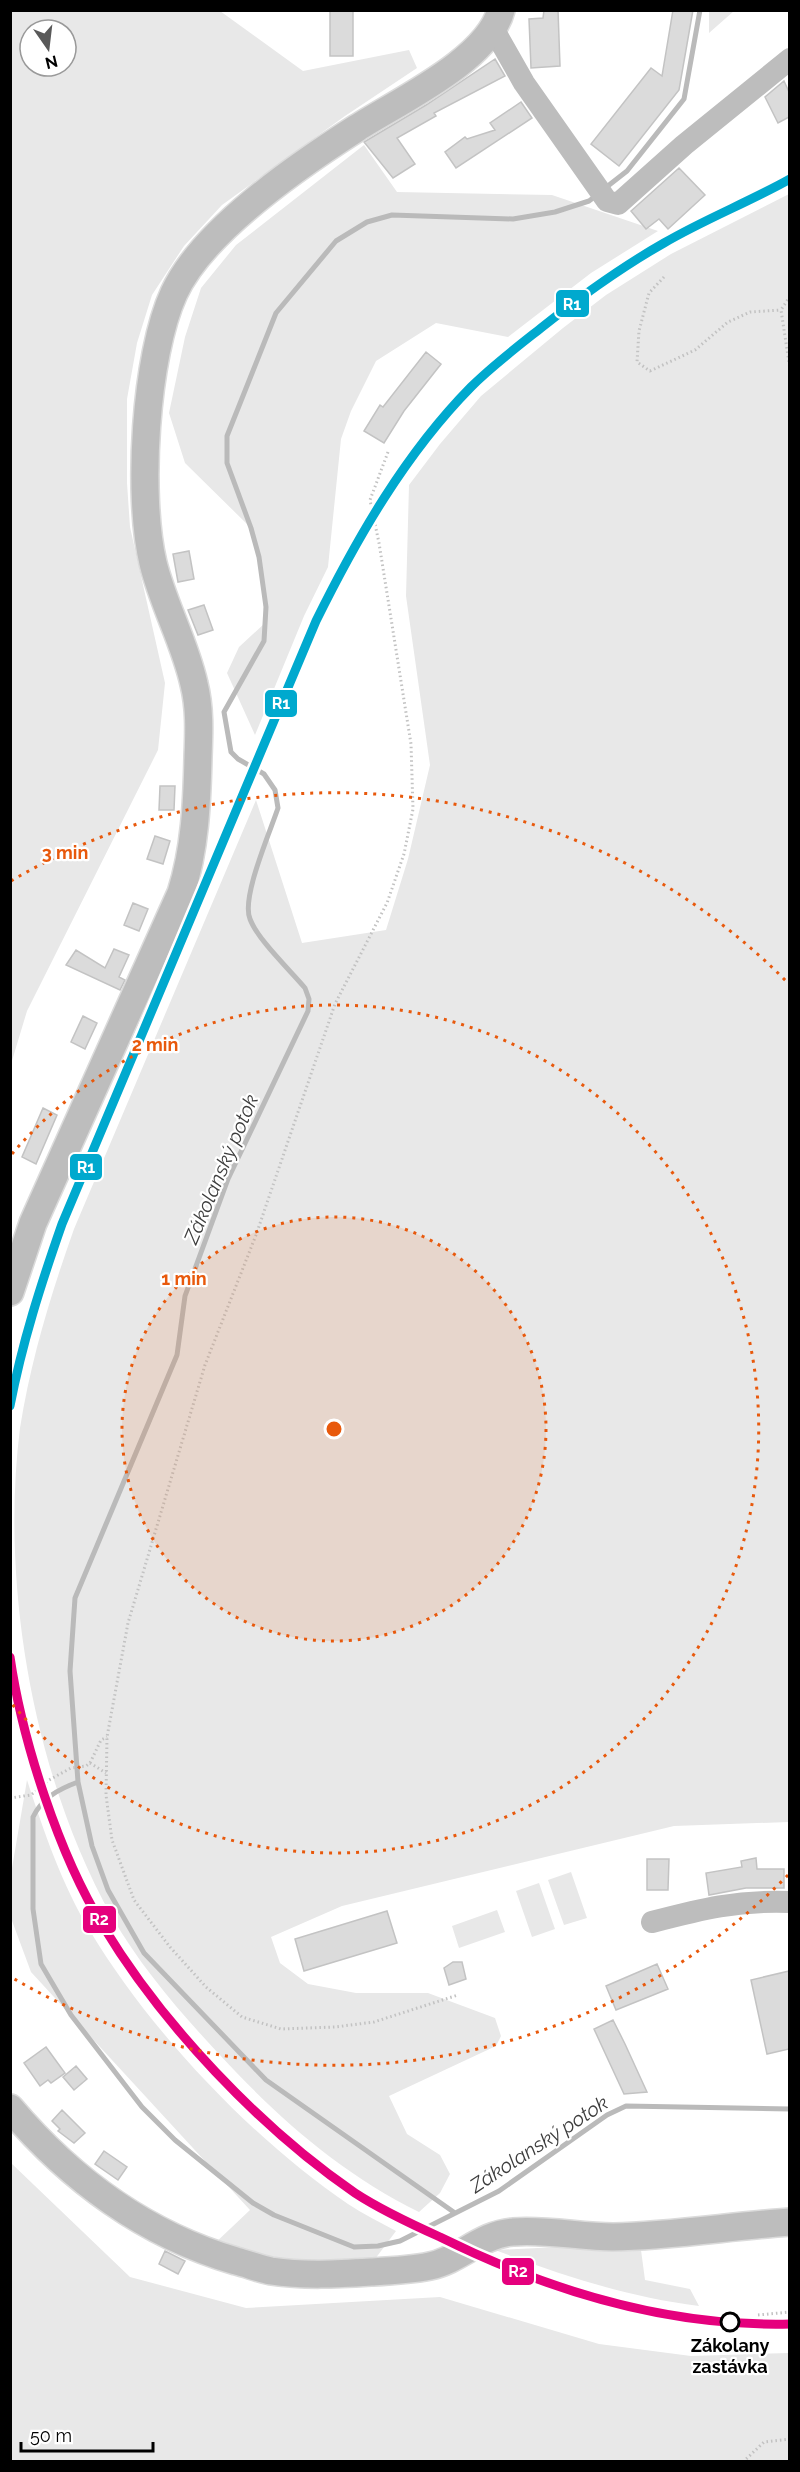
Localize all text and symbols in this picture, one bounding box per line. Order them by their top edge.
north arrow [18,18,78,78]
text: N [43,51,60,73]
line badge: R1 [555,289,590,318]
text: R1 [563,295,581,314]
line badge: R1 [264,689,298,718]
text: R1 [272,694,290,713]
text: 3 min [42,842,88,863]
text: 2 min [132,1034,178,1055]
water label: Zákolanský potok [178,1090,263,1248]
line badge: R1 [69,1153,103,1181]
text: R1 [77,1158,95,1177]
text: 1 min [161,1268,207,1289]
centre of rings [324,1419,344,1439]
line badge: R2 [82,1905,117,1934]
text: R2 [89,1910,109,1929]
water label: Zákolanský potok [465,2090,613,2198]
line badge: R2 [501,2257,535,2286]
text: R2 [508,2262,528,2281]
marker: Zákolany zastávka [720,2312,740,2332]
place label: Zákolany zastávka [691,2335,769,2377]
scale bar [21,2415,153,2453]
text: 50 m [30,2425,72,2446]

